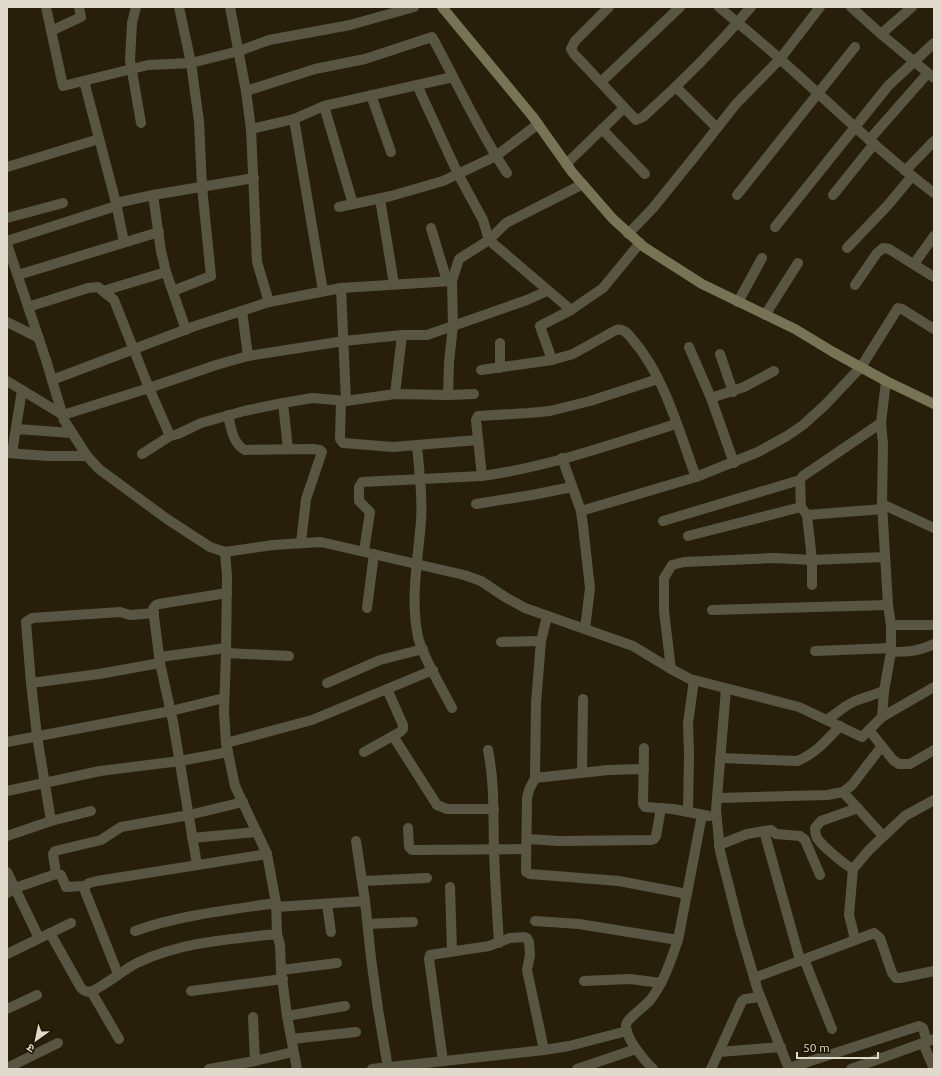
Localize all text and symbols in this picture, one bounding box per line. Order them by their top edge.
north arrow [16,1020,56,1060]
scale bar [797,1034,878,1060]
text: उ [24,1041,37,1055]
text: 50 m [803,1041,830,1054]

